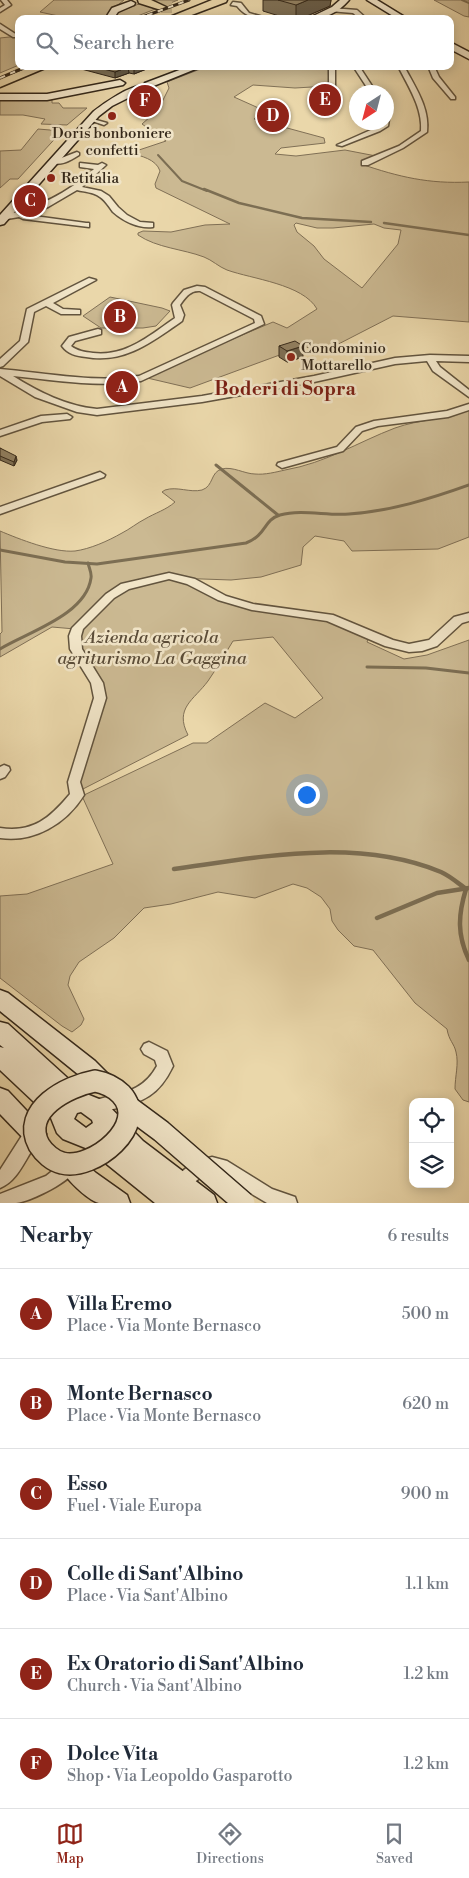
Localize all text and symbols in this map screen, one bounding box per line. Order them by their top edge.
search box [15,15,454,70]
icon: search [33,29,61,57]
text: Search here [73,31,174,55]
pin: E [309,81,341,119]
pin: F [129,82,161,120]
north arrow [349,85,394,130]
pin: D [257,97,289,135]
marker: Doris bonboniere confetti [106,110,118,122]
place label: Doris bonboniere confetti [52,124,172,160]
place label: Retitalia [61,169,119,188]
marker: Retitalia [45,172,57,184]
pin: C [14,182,46,220]
pin: B [104,298,136,336]
place label: Condominio Mottarello [301,339,386,375]
marker: Condominio Mottarello [285,351,297,363]
pin: A [106,368,138,406]
district label: Boderi di Sopra [214,377,357,401]
park label: Azienda agricola agriturismo La Gaggina [57,626,248,670]
your location [294,782,320,808]
map controls [409,1098,454,1188]
button: locate [409,1098,454,1143]
button: layers [409,1143,454,1188]
text: Nearby [20,1223,93,1249]
text: 6 results [388,1226,449,1246]
text: Villa Eremo [67,1292,172,1316]
text: A [30,1304,42,1324]
text: 500 m [402,1304,449,1324]
text: Place · Via Monte Bernasco [67,1316,261,1336]
text: Monte Bernasco [67,1382,213,1406]
text: B [30,1394,42,1414]
text: 620 m [402,1394,449,1414]
text: Place · Via Monte Bernasco [67,1406,261,1426]
text: Esso [67,1472,108,1496]
text: C [30,1484,42,1504]
text: 900 m [401,1484,449,1504]
text: Fuel · Viale Europa [67,1496,202,1516]
text: Colle di Sant'Albino [67,1562,243,1586]
text: D [30,1574,42,1594]
text: 1.1 km [405,1574,449,1594]
text: Place · Via Sant'Albino [67,1586,228,1606]
text: Ex Oratorio di Sant'Albino [67,1652,304,1676]
text: E [30,1664,42,1684]
text: 1.2 km [403,1664,449,1684]
text: Church · Via Sant'Albino [67,1676,242,1696]
text: Dolce Vita [67,1742,158,1766]
text: F [30,1754,42,1774]
text: 1.2 km [403,1754,449,1774]
text: Shop · Via Leopoldo Gasparotto [67,1766,292,1786]
tab: Map [56,1820,84,1868]
tab: Directions [196,1820,264,1868]
tab: Saved [376,1820,413,1868]

